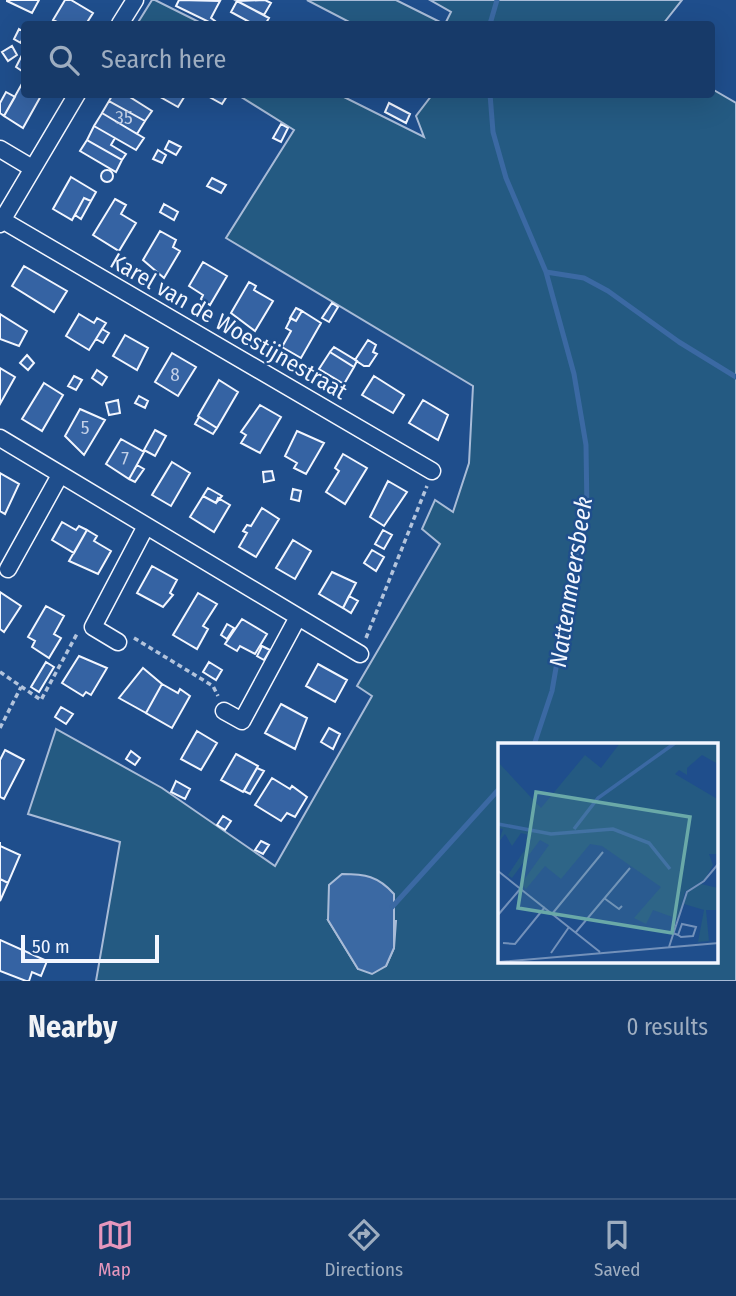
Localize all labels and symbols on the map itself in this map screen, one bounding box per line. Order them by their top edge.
house number: 35 [115,106,133,129]
street label: Karel van de Woestijnestraat [106,247,353,406]
house number: 8 [170,363,180,386]
house number: 5 [81,416,89,439]
house number: 7 [121,447,129,470]
water label: Nattenmeersbeek [544,495,598,669]
inset map [498,743,718,964]
scale bar [21,932,159,964]

